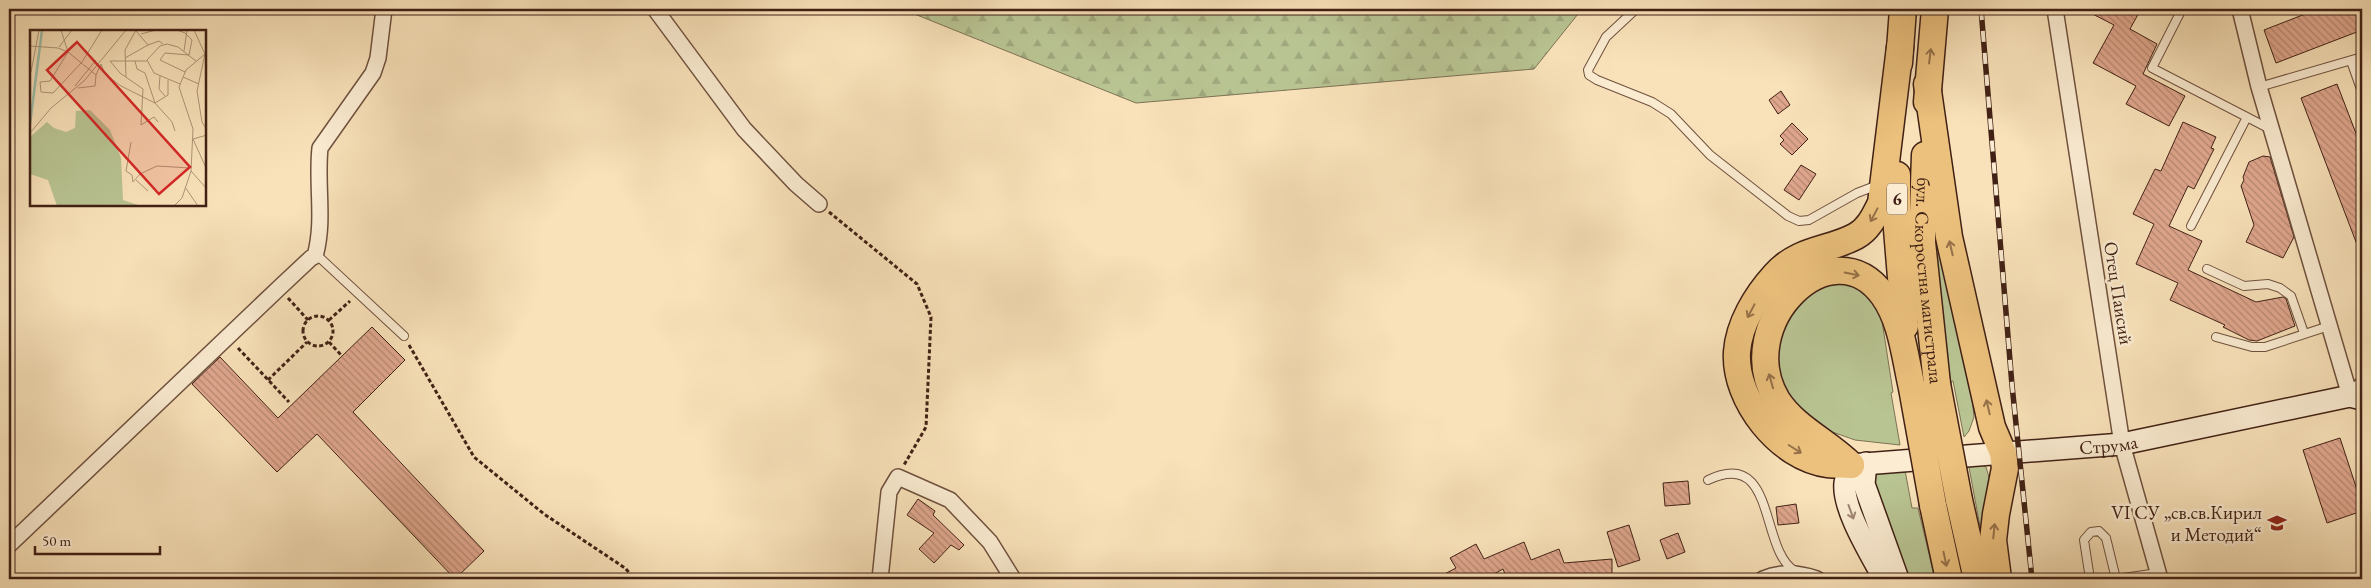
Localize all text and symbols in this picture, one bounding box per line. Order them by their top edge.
inset map [30,30,206,206]
one-way arrow [1925,49,1935,65]
street label: бул. Скоростна магистрала [1909,177,1949,385]
road number: 6 [1887,183,1907,214]
one-way arrow [1869,208,1879,223]
street label: Отец Паисий [2098,240,2139,346]
one-way arrow [1946,241,1955,257]
one-way arrow [1844,269,1860,279]
one-way arrow [1746,303,1755,318]
one-way arrow [1765,373,1775,389]
one-way arrow [1983,399,1992,415]
street label: Струма [2078,429,2140,460]
one-way arrow [1787,445,1801,455]
place label: VI СУ „св.св.Кирил и Методий“ [2111,500,2262,547]
one-way arrow [1847,503,1856,519]
school or university icon: VI СУ „св.св.Кирил и Методий“ [2266,512,2288,534]
scale bar [35,523,160,555]
one-way arrow [1989,523,1999,539]
text: 50 m [42,531,71,550]
one-way arrow [1941,551,1950,567]

